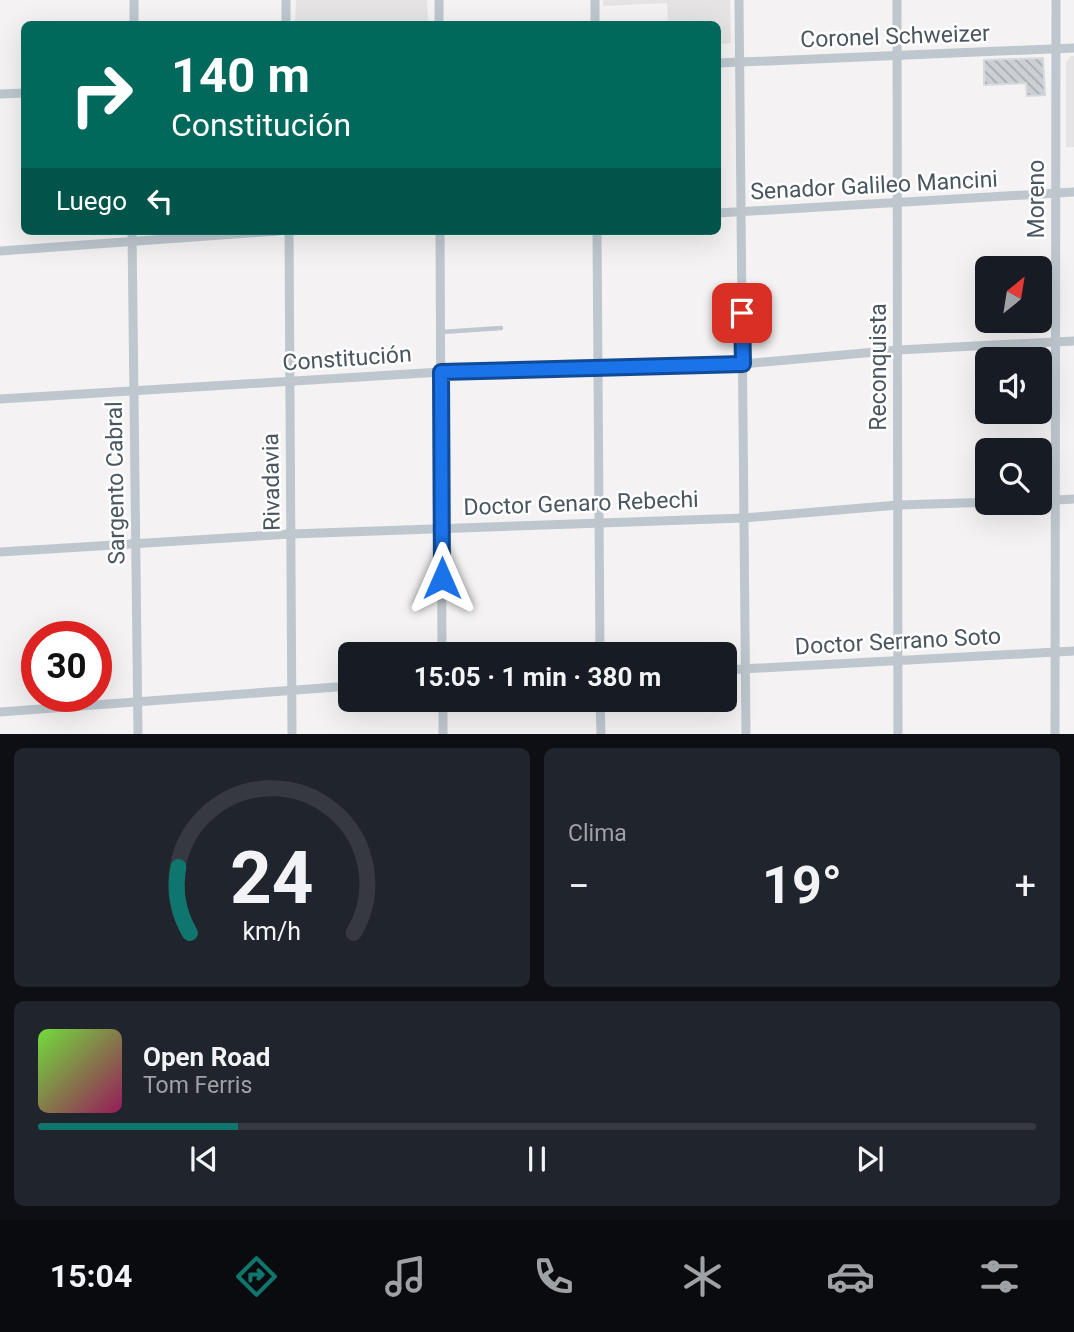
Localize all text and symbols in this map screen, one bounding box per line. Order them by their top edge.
street label: Coronel Schweizer [800,20,990,53]
text: 140 m [171,47,310,104]
icon: right [56,49,147,140]
text: Constitución [171,106,351,144]
street label: Moreno [1023,160,1050,238]
street label: Senador Galileo Mancini [750,166,998,205]
icon: left [141,182,179,220]
text: Luego [56,186,127,216]
north arrow [975,256,1052,332]
map controls [975,256,1052,515]
pin [712,283,772,343]
icon: arrive [723,294,761,332]
street label: Reconquista [865,303,892,431]
street label: Constitución [282,341,413,376]
button: sound [975,347,1052,424]
street label: Sargento Cabral [101,401,130,565]
street label: Rivadavia [257,433,286,531]
button: search [975,438,1052,515]
street label: Doctor Genaro Rebechi [463,486,699,521]
position arrow [405,541,479,615]
speed limit sign: 30 [21,621,112,712]
street label: Doctor Serrano Soto [794,623,1002,660]
text: 15:05 · 1 min · 380 m [414,662,661,692]
text: Clima [568,820,627,847]
text: 24 [230,836,314,922]
text: 19° [762,855,842,916]
text: − [568,864,590,908]
text: + [1014,864,1036,908]
text: km/h [243,917,301,946]
text: Open Road [143,1042,271,1072]
text: Tom Ferris [143,1072,252,1099]
icon: previous [185,1140,223,1178]
icon: pause [518,1140,556,1178]
icon: next [851,1140,889,1178]
icon: directions [232,1252,281,1301]
icon: music [381,1252,430,1301]
icon: phone [529,1252,578,1301]
icon: climate [678,1252,727,1301]
icon: car [826,1252,875,1301]
icon: filters [975,1252,1024,1301]
text: 15:04 [50,1257,132,1295]

